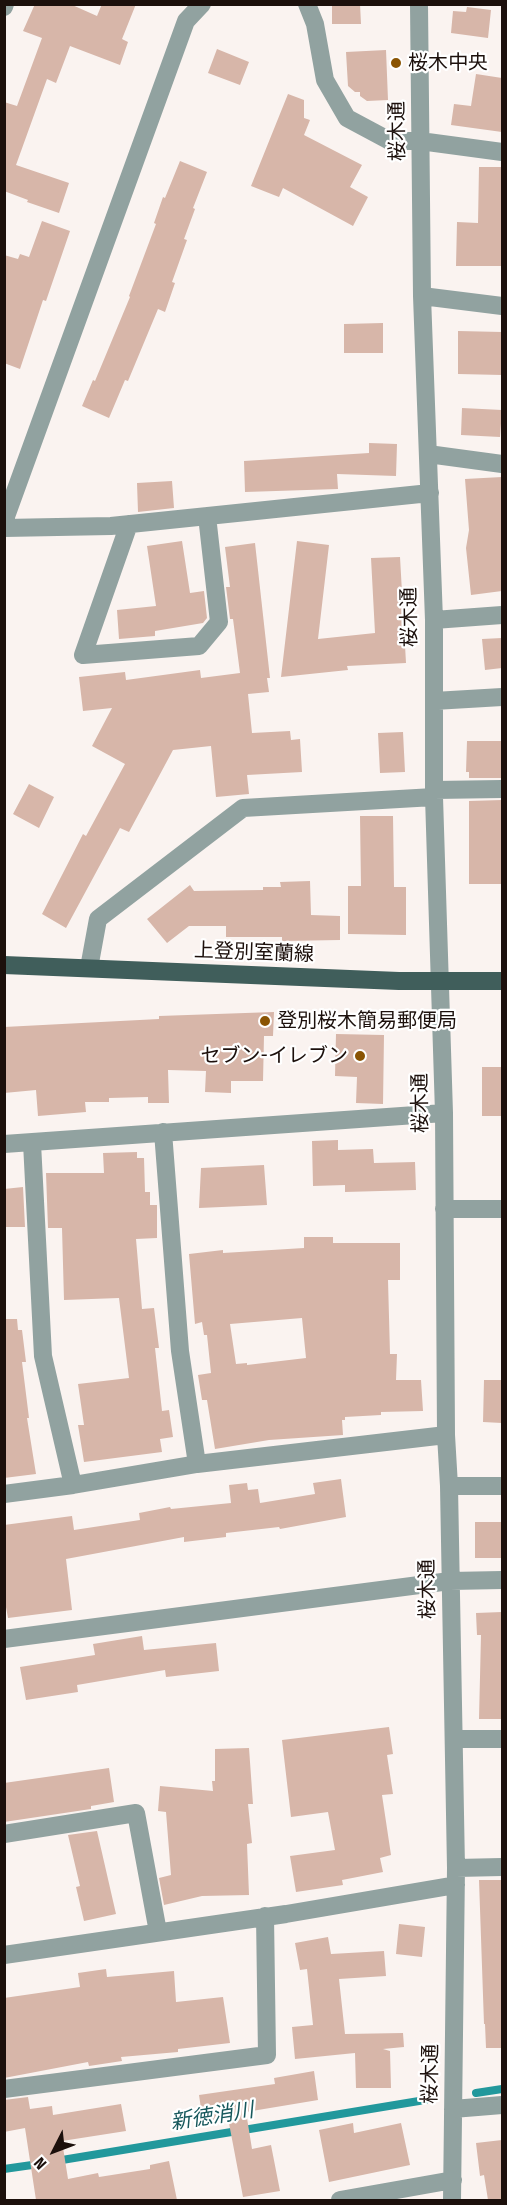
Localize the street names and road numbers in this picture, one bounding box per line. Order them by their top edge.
street label: 桜木通 [385,101,411,161]
street label: 桜木通 [397,587,423,647]
street label: 上登別室蘭線 [194,939,314,967]
street label: 桜木通 [408,1073,434,1133]
street label: 桜木通 [415,1559,441,1619]
street label: 桜木通 [418,2044,444,2104]

